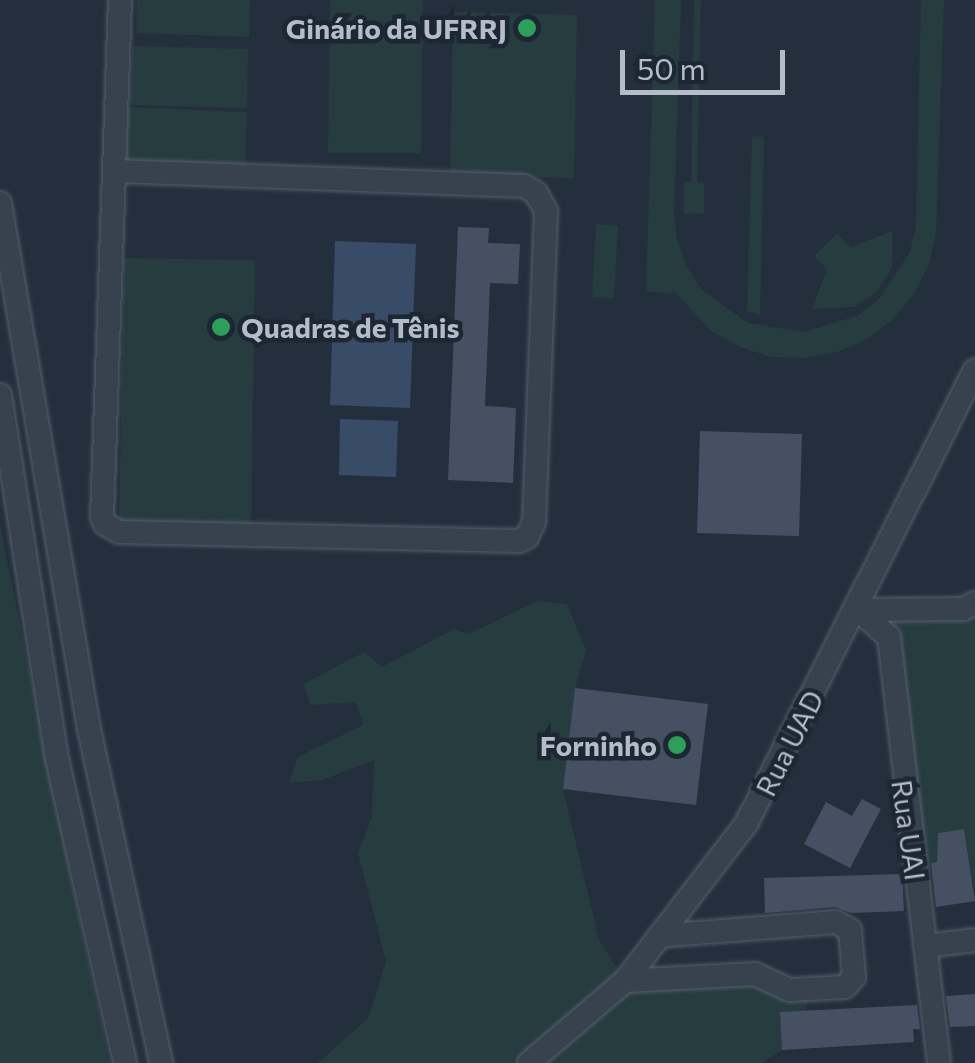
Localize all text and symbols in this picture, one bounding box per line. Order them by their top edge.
place label: Ginário da UFRRJ [286,11,507,45]
marker: Ginário da UFRRJ [516,17,538,39]
scale bar [625,30,790,92]
text: 50 m [637,49,706,86]
place label: Quadras de Tênis [241,310,460,344]
marker: Quadras de Tênis [210,316,232,338]
street label: Rua UAD [748,685,830,801]
place label: Forninho [540,728,657,762]
marker: Forninho [666,734,688,756]
street label: Rua UAI [885,778,933,882]

